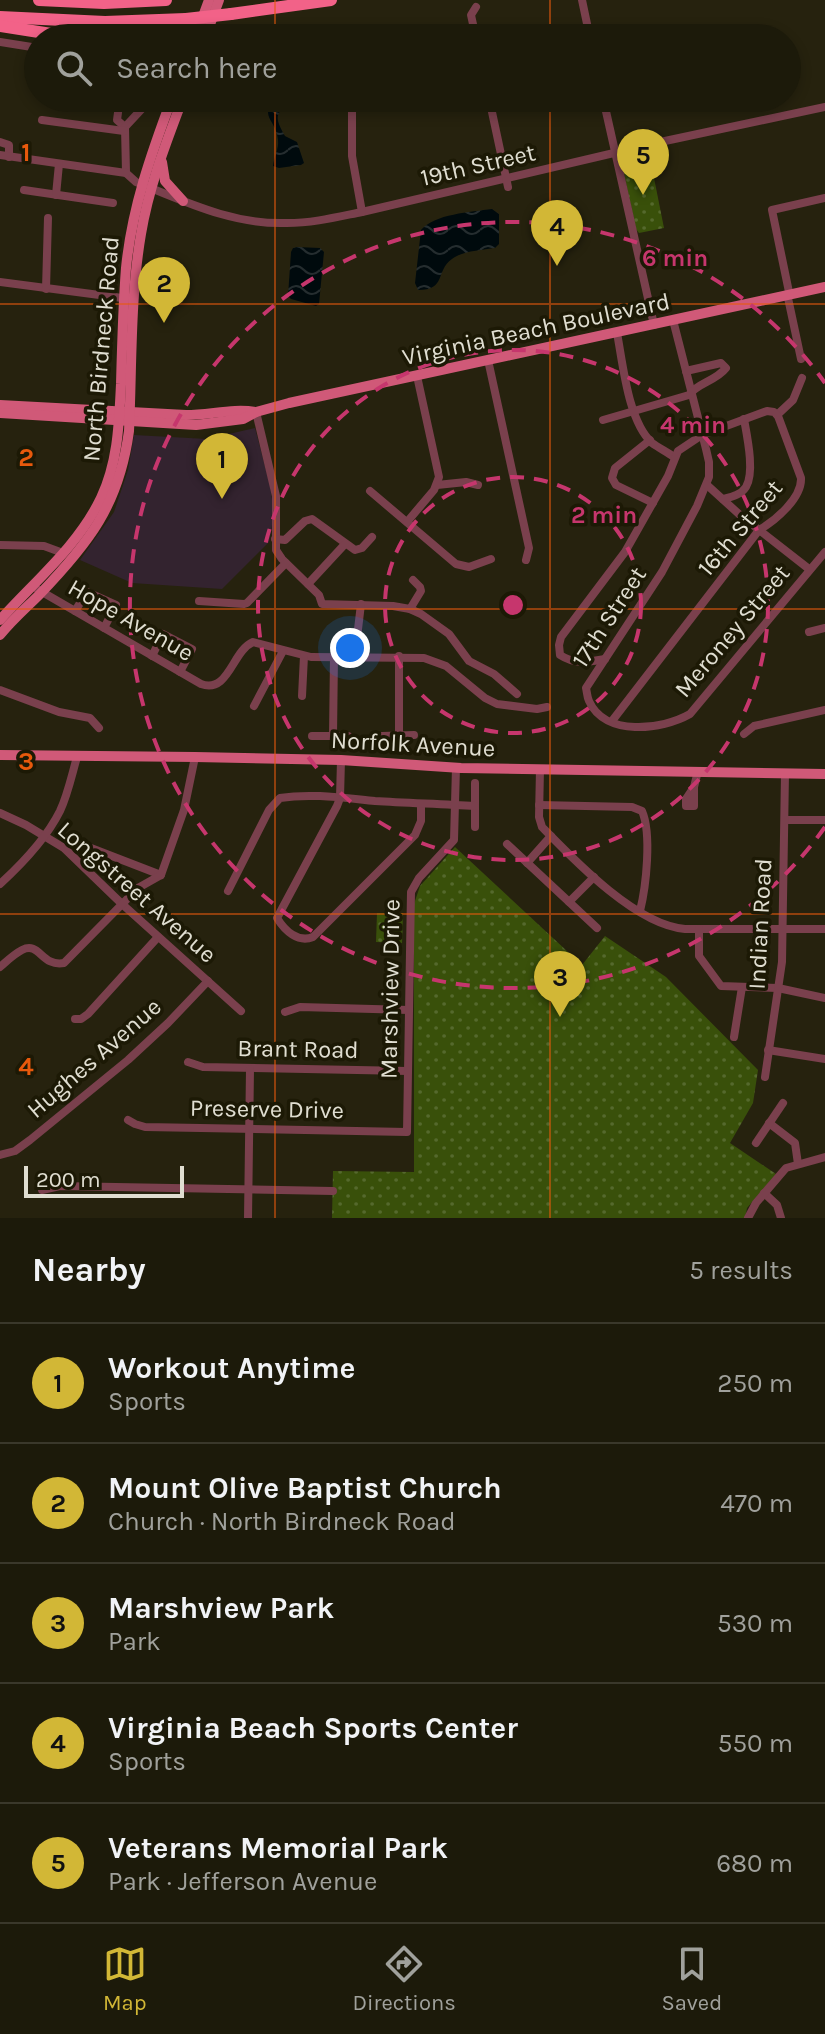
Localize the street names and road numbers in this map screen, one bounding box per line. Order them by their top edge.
street label: 19th Street [418,138,538,192]
street label: North Birdneck Road [77,235,125,463]
street label: Virginia Beach Boulevard [400,287,672,371]
street label: 16th Street [692,474,788,582]
street label: Meroney Street [669,559,795,703]
street label: 17th Street [566,561,652,673]
street label: Hope Avenue [63,573,199,667]
street label: Norfolk Avenue [330,726,496,762]
street label: Longstreet Avenue [52,815,222,969]
street label: Indian Road [743,858,777,990]
street label: Marshview Drive [374,899,406,1079]
street label: Hughes Avenue [21,992,167,1124]
street label: Brant Road [237,1034,359,1064]
street label: Preserve Drive [190,1094,344,1124]

